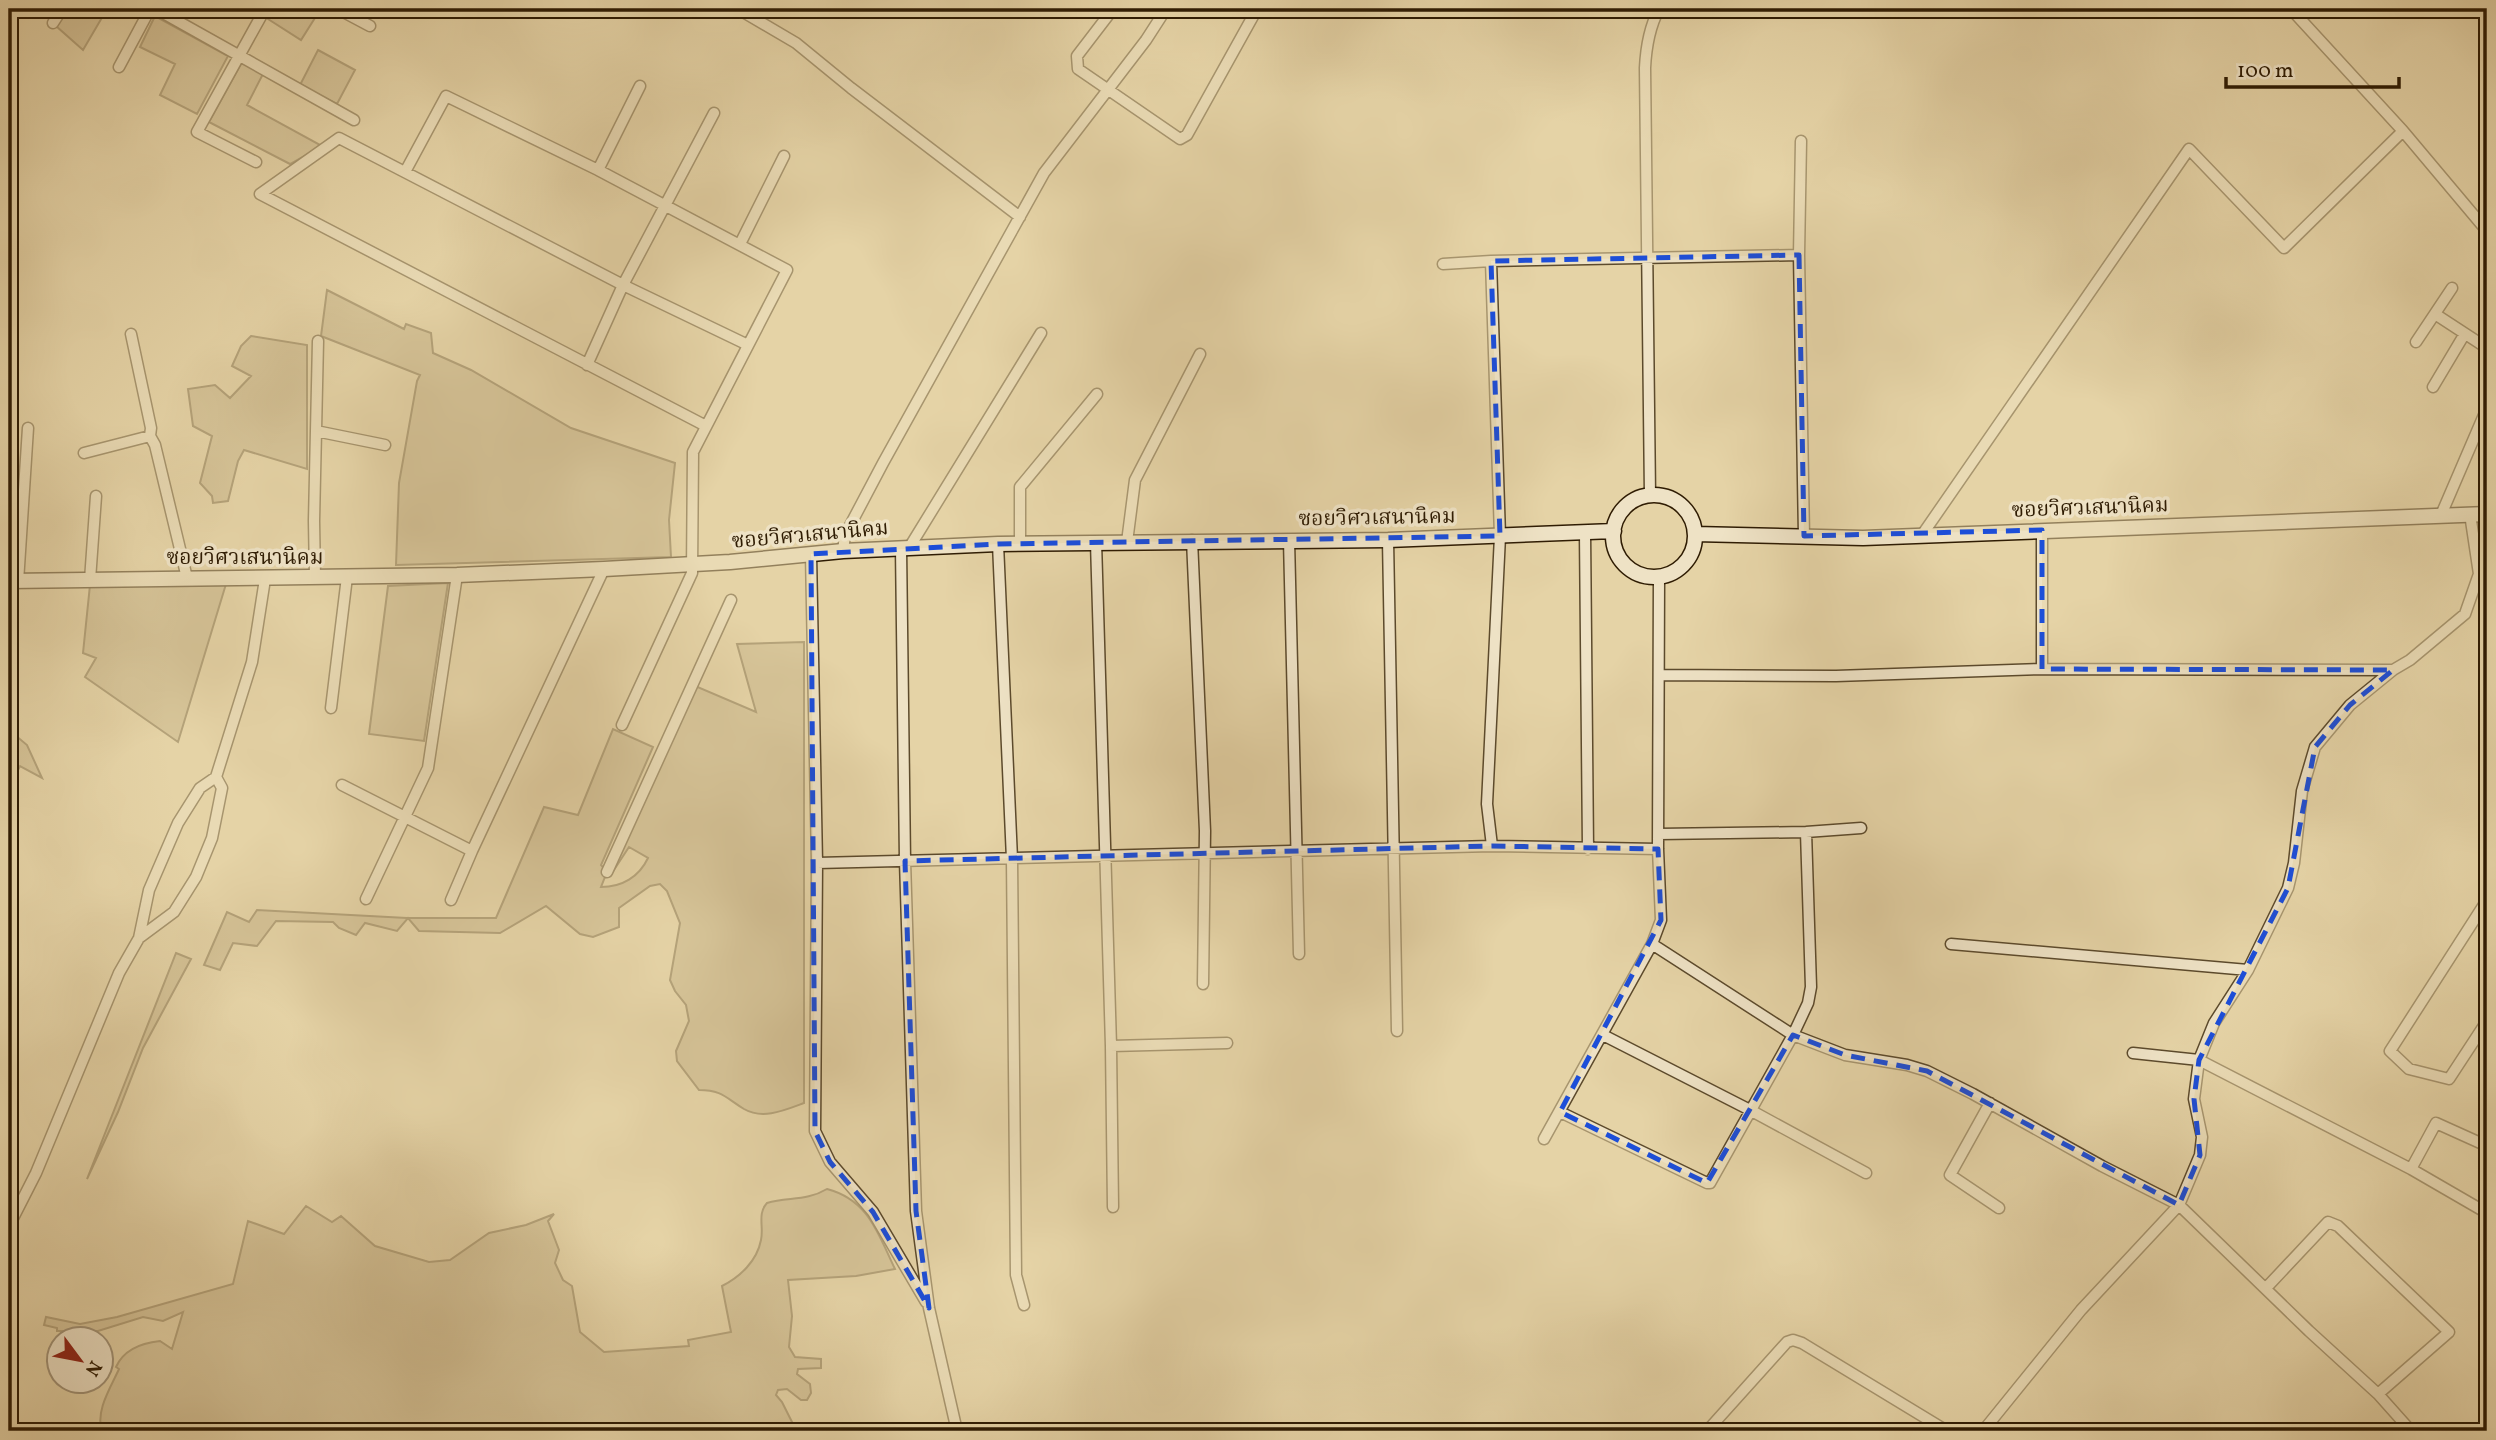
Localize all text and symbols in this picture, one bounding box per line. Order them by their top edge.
scale bar [2226,46,2400,90]
text: 100 m [2237,57,2294,86]
street label: ซอยวิศวเสนานิคม [2011,491,2169,526]
street label: ซอยวิศวเสนานิคม [1298,503,1456,534]
street label: ซอยวิศวเสนานิคม [731,514,890,557]
street label: ซอยวิศวเสนานิคม [166,544,324,573]
north arrow [46,1324,116,1394]
text: N [78,1355,107,1381]

